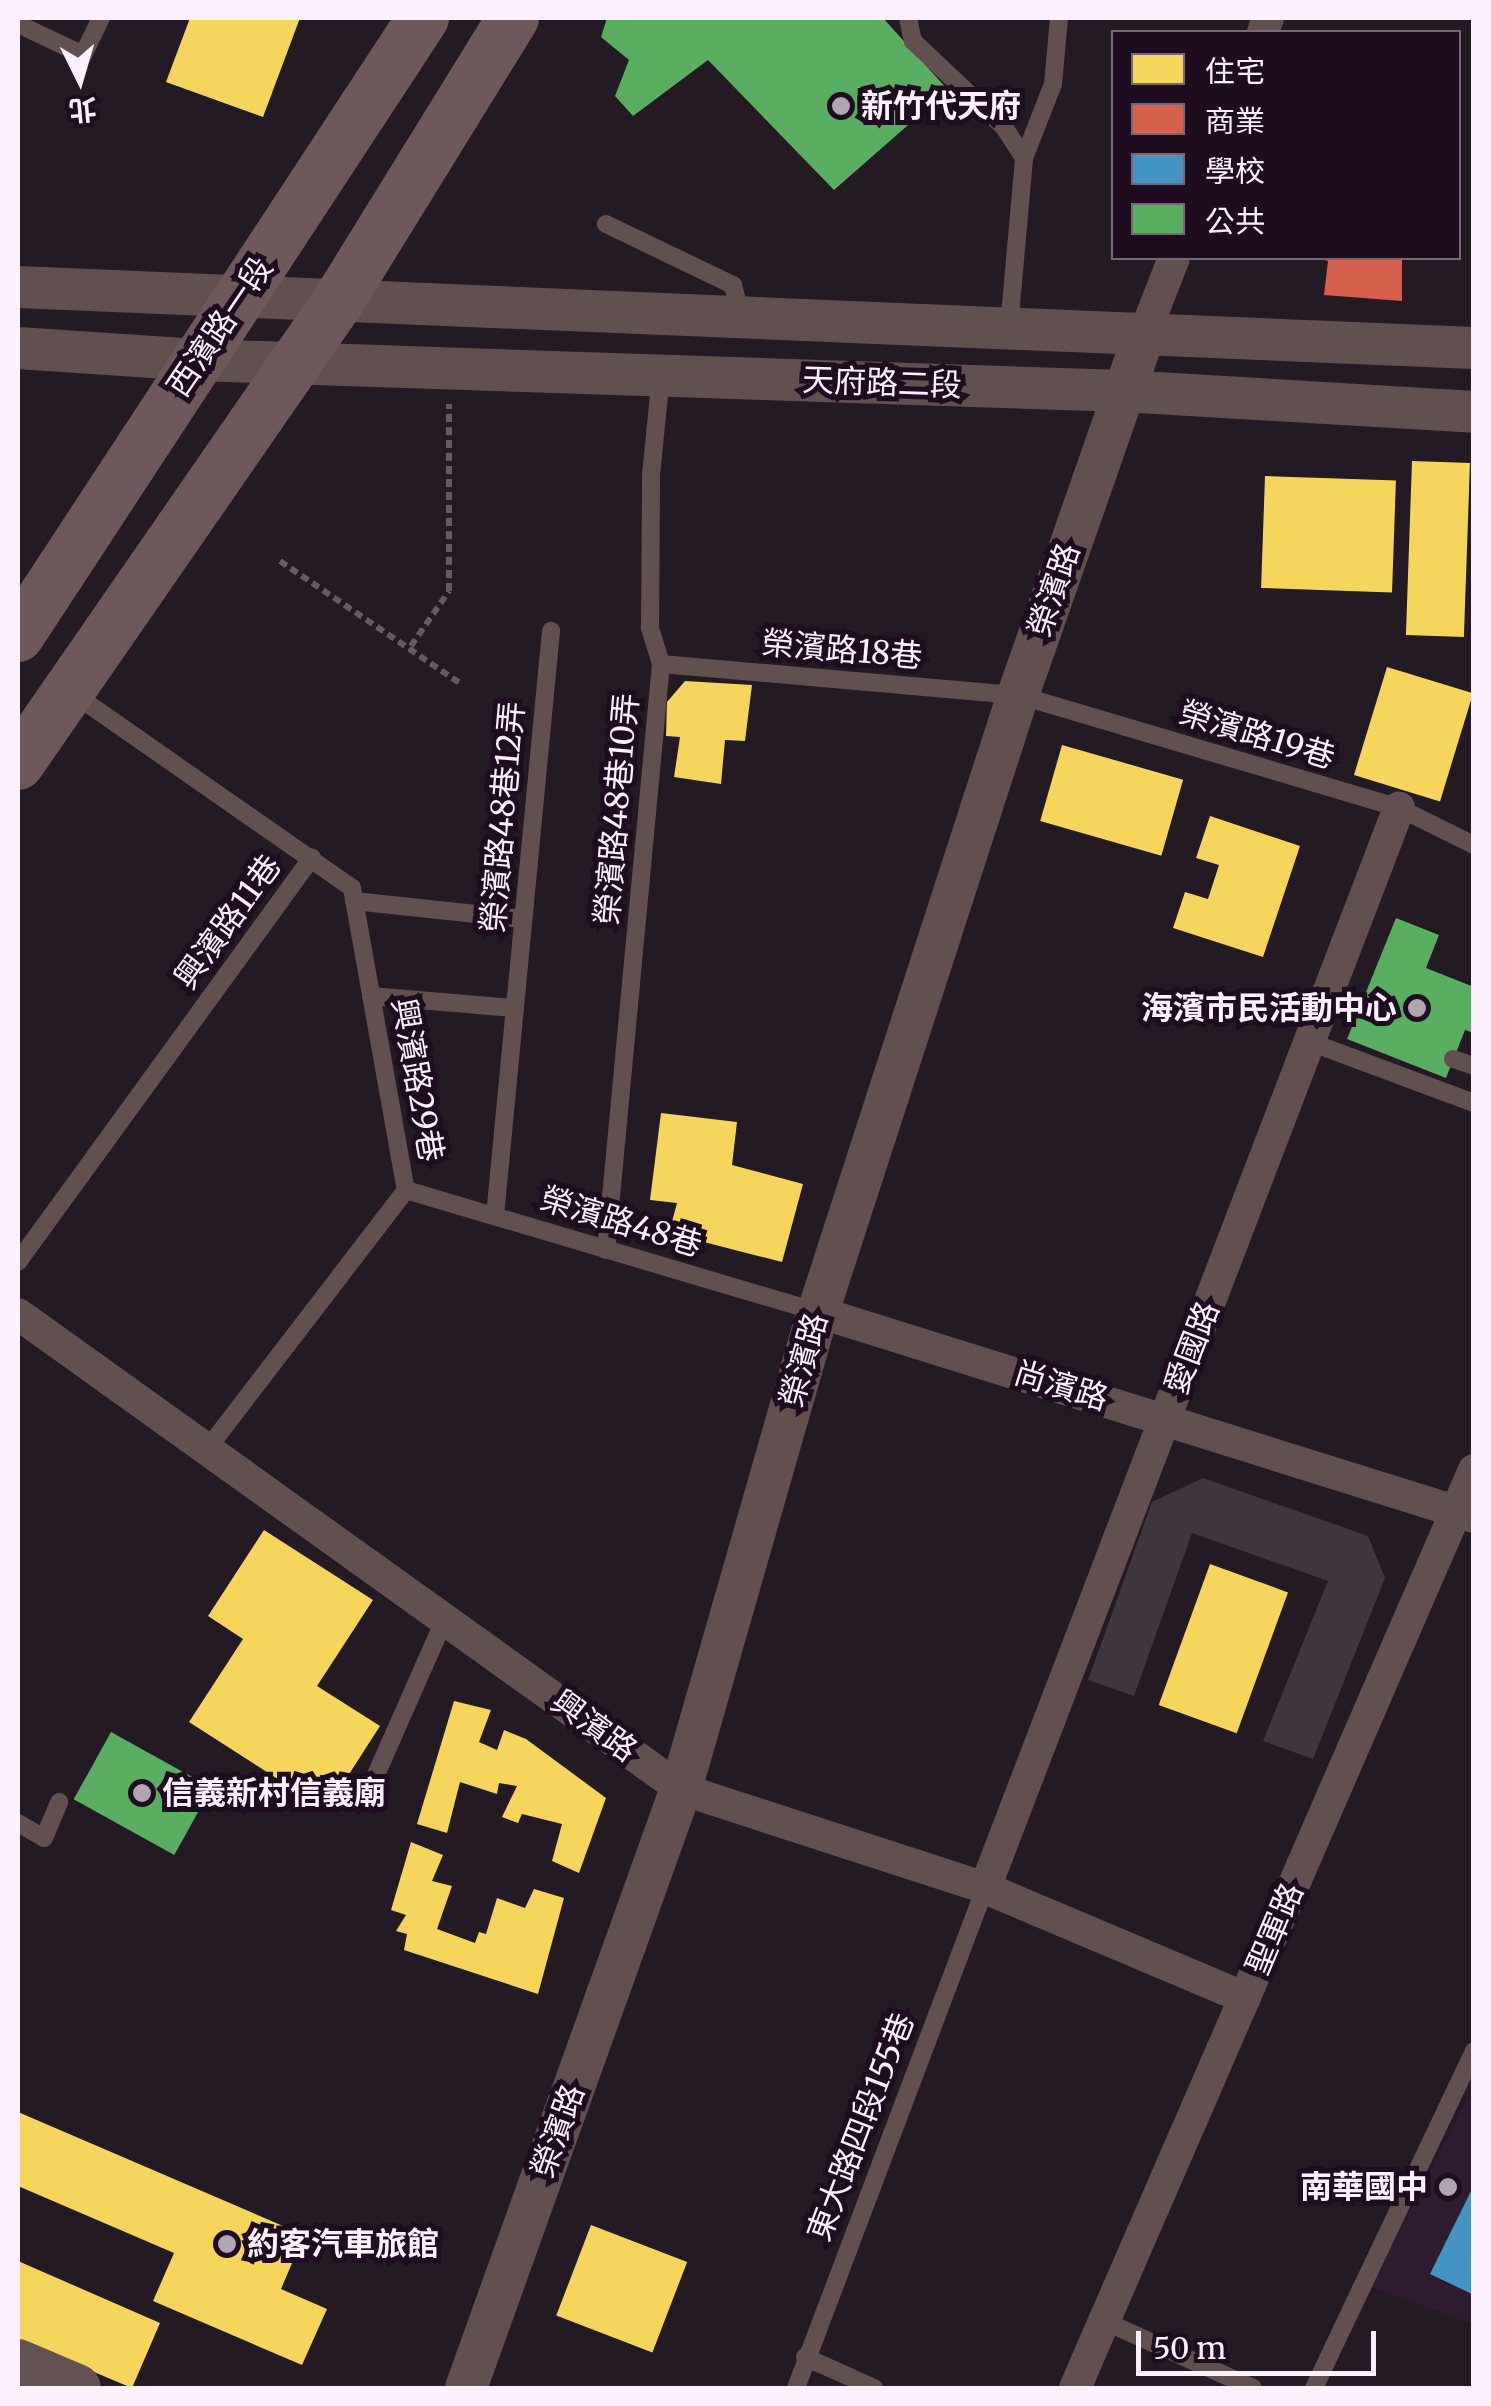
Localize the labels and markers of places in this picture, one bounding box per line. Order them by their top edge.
place label: 新竹代天府 [861,87,1021,125]
marker: 新竹代天府 [830,95,852,117]
place label: 海濱市民活動中心 [1141,989,1397,1027]
marker: 海濱市民活動中心 [1406,997,1428,1019]
place label: 信義新村信義廟 [162,1774,386,1812]
marker: 信義新村信義廟 [131,1782,153,1804]
place label: 南華國中 [1300,2168,1428,2206]
marker: 南華國中 [1437,2176,1459,2198]
place label: 約客汽車旅館 [247,2225,439,2263]
marker: 約客汽車旅館 [216,2233,238,2255]

